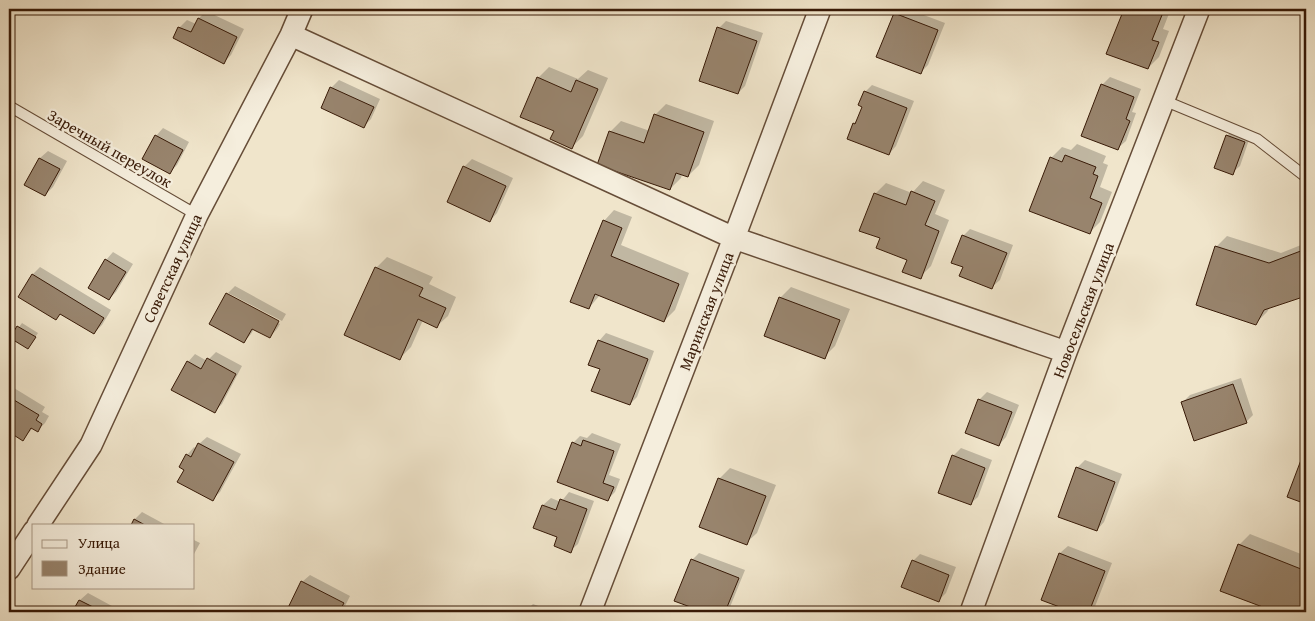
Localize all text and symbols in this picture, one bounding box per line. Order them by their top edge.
street label: Заречный переулок [43,103,177,194]
street label: Советская улица [136,209,208,326]
street label: Новосельская улица [1046,238,1120,381]
street label: Маринская улица [672,248,740,374]
legend [32,524,195,588]
text: Улица [78,532,121,553]
text: Здание [78,558,126,579]

